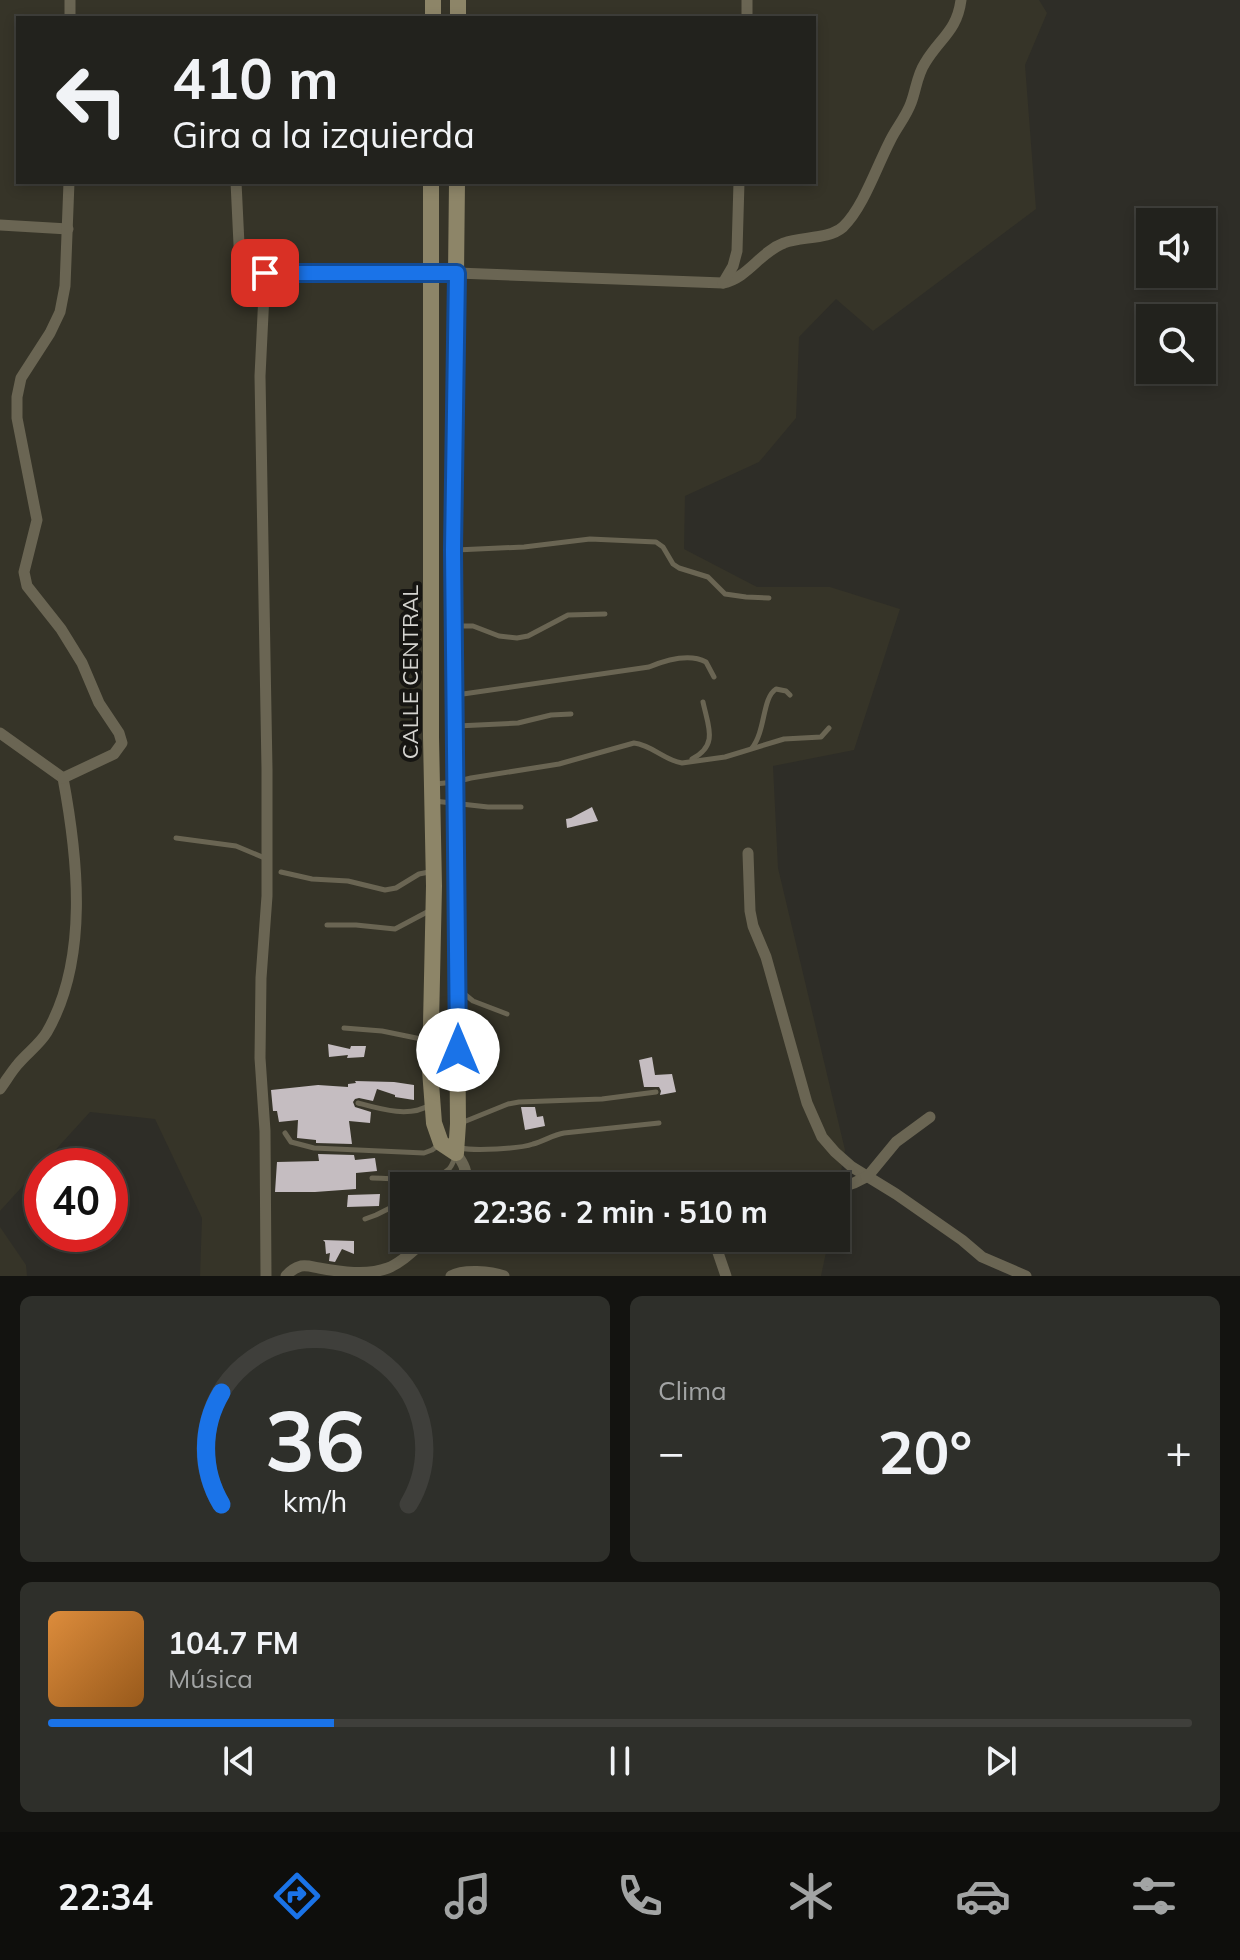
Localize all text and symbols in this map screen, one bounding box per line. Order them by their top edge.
text: 410 m [172,43,339,113]
icon: left [40,48,144,152]
text: Gira a la izquierda [172,112,475,157]
map controls [1136,208,1216,384]
button: sound [1136,208,1216,288]
pin [231,239,299,307]
icon: arrive [243,251,287,295]
button: search [1136,304,1216,384]
street label: CALLE CENTRAL [396,585,424,759]
position arrow [416,1008,500,1092]
speed limit sign: 40 [24,1148,128,1252]
text: 22:36 · 2 min · 510 m [472,1193,768,1231]
text: Clima [658,1374,727,1407]
text: 36 [265,1387,365,1492]
text: 20° [878,1414,972,1489]
text: − [658,1424,684,1479]
text: + [1166,1424,1192,1479]
text: km/h [283,1483,347,1519]
text: 104.7 FM [168,1624,299,1662]
text: Música [168,1662,253,1695]
icon: previous [217,1739,261,1783]
icon: pause [598,1739,642,1783]
icon: next [979,1739,1023,1783]
icon: directions [269,1868,325,1924]
icon: music [440,1868,496,1924]
icon: phone [612,1868,668,1924]
icon: climate [783,1868,839,1924]
icon: car [955,1868,1011,1924]
icon: filters [1126,1868,1182,1924]
text: 22:34 [58,1874,153,1919]

